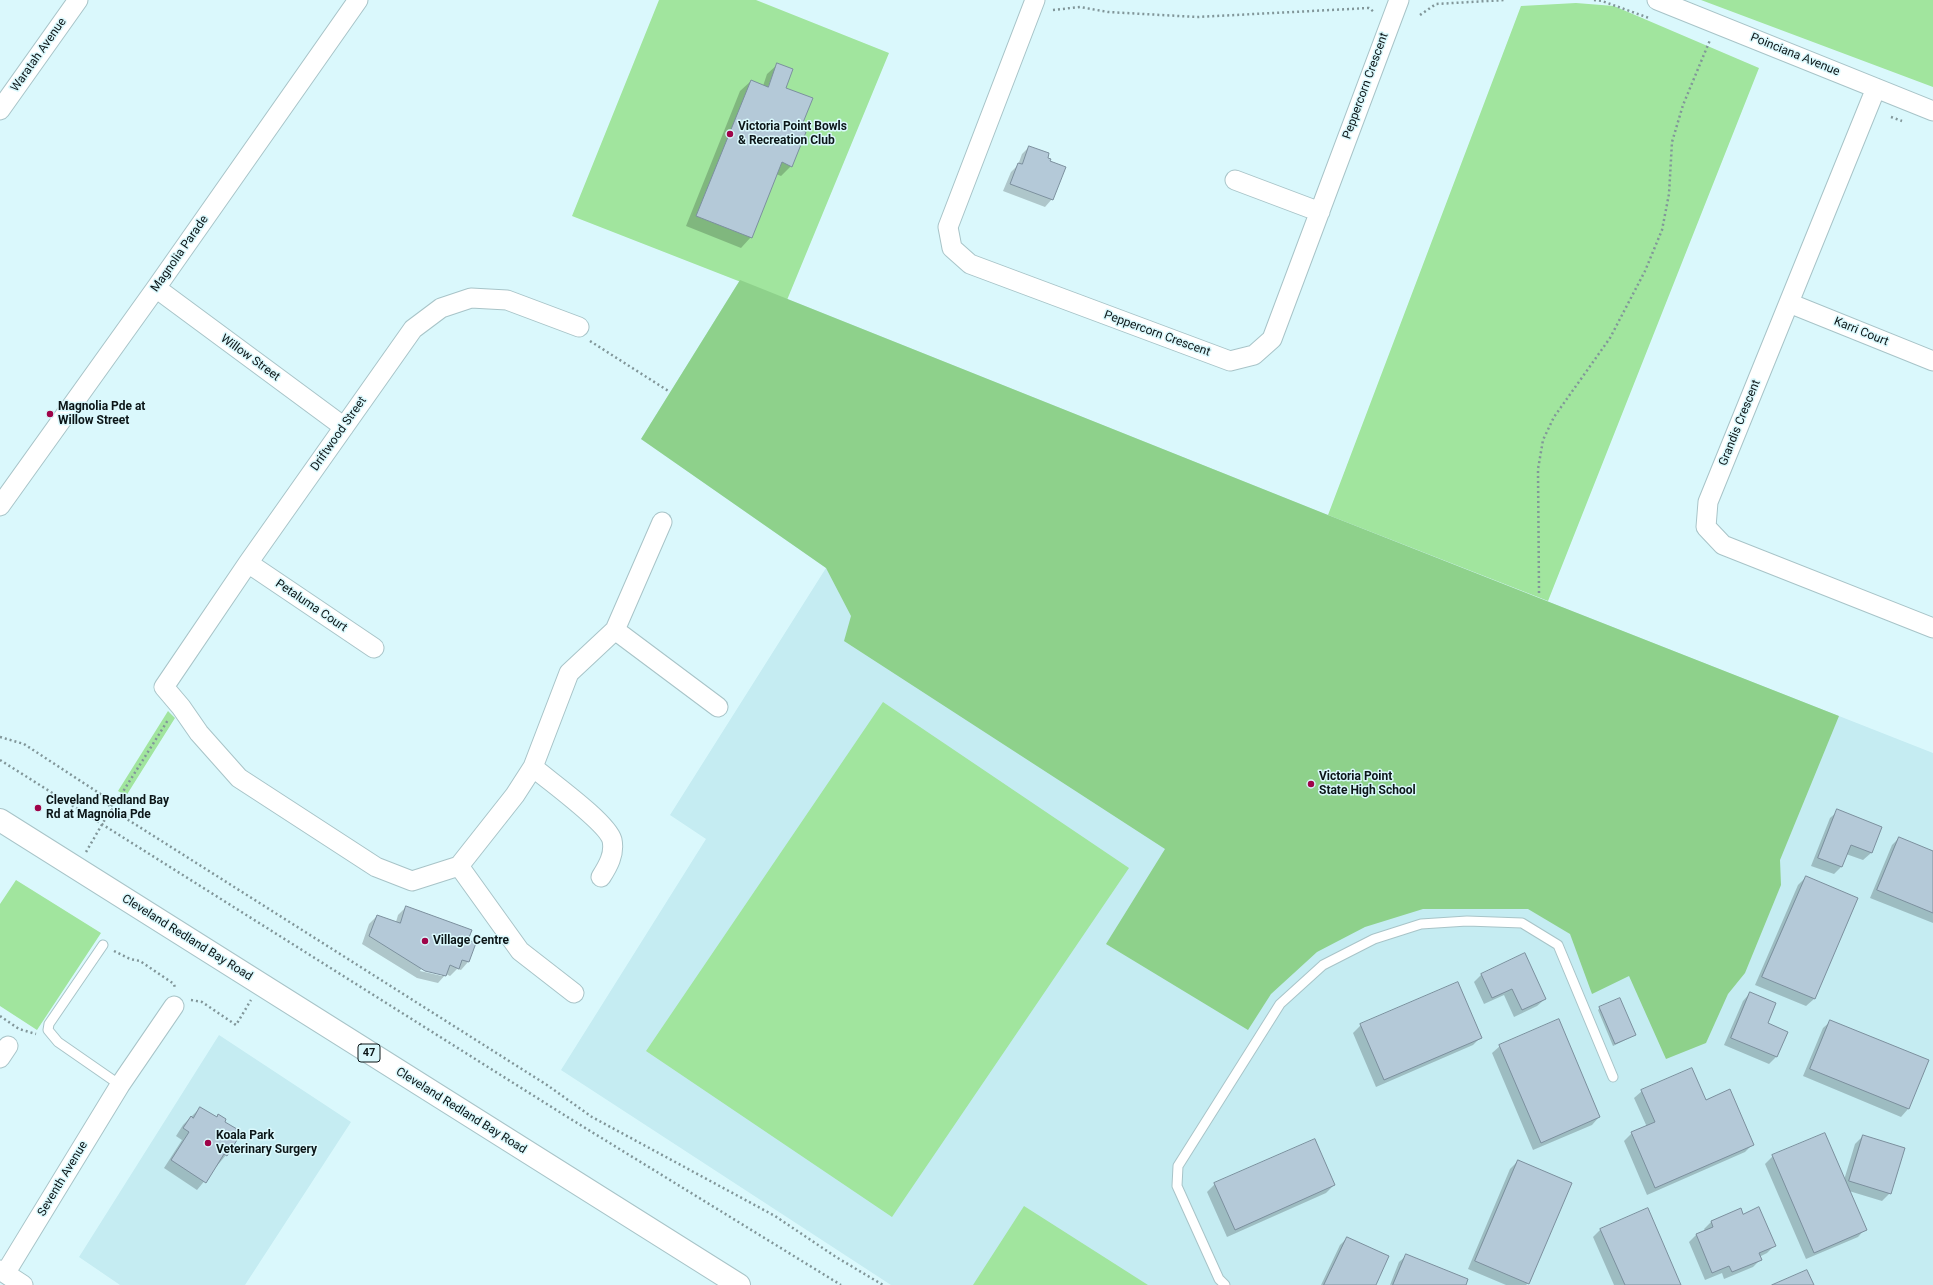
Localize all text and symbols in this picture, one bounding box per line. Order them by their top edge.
street label: Waratah Avenue [8,15,70,95]
street label: Peppercorn Crescent [1340,31,1392,141]
street label: Poinciana Avenue [1748,31,1842,79]
place label: Victoria Point Bowls & Recreation Club [738,120,847,148]
marker: Victoria Point Bowls & Recreation Club [725,129,735,139]
street label: Magnolia Parade [148,213,212,295]
street label: Peppercorn Crescent [1102,308,1212,360]
street label: Karri Court [1832,315,1890,349]
street label: Willow Street [217,332,283,384]
street label: Grandis Crescent [1716,378,1764,468]
street label: Driftwood Street [308,394,370,474]
place label: Magnolia Pde at Willow Street [58,400,145,428]
marker: Magnolia Pde at Willow Street [45,409,55,419]
street label: Petaluma Court [272,577,350,635]
place label: Victoria Point State High School [1319,770,1416,798]
marker: Victoria Point State High School [1306,779,1316,789]
place label: Cleveland Redland Bay Rd at Magnolia Pde [46,794,169,822]
marker: Cleveland Redland Bay Rd at Magnolia Pde [33,803,43,813]
street label: Cleveland Redland Bay Road [119,892,255,984]
place label: Village Centre [433,934,509,948]
marker: Village Centre [420,936,430,946]
road number: 47 [358,1044,380,1062]
street label: Cleveland Redland Bay Road [393,1065,529,1157]
place label: Koala Park Veterinary Surgery [216,1129,317,1157]
marker: Koala Park Veterinary Surgery [203,1138,213,1148]
street label: Seventh Avenue [35,1139,91,1219]

